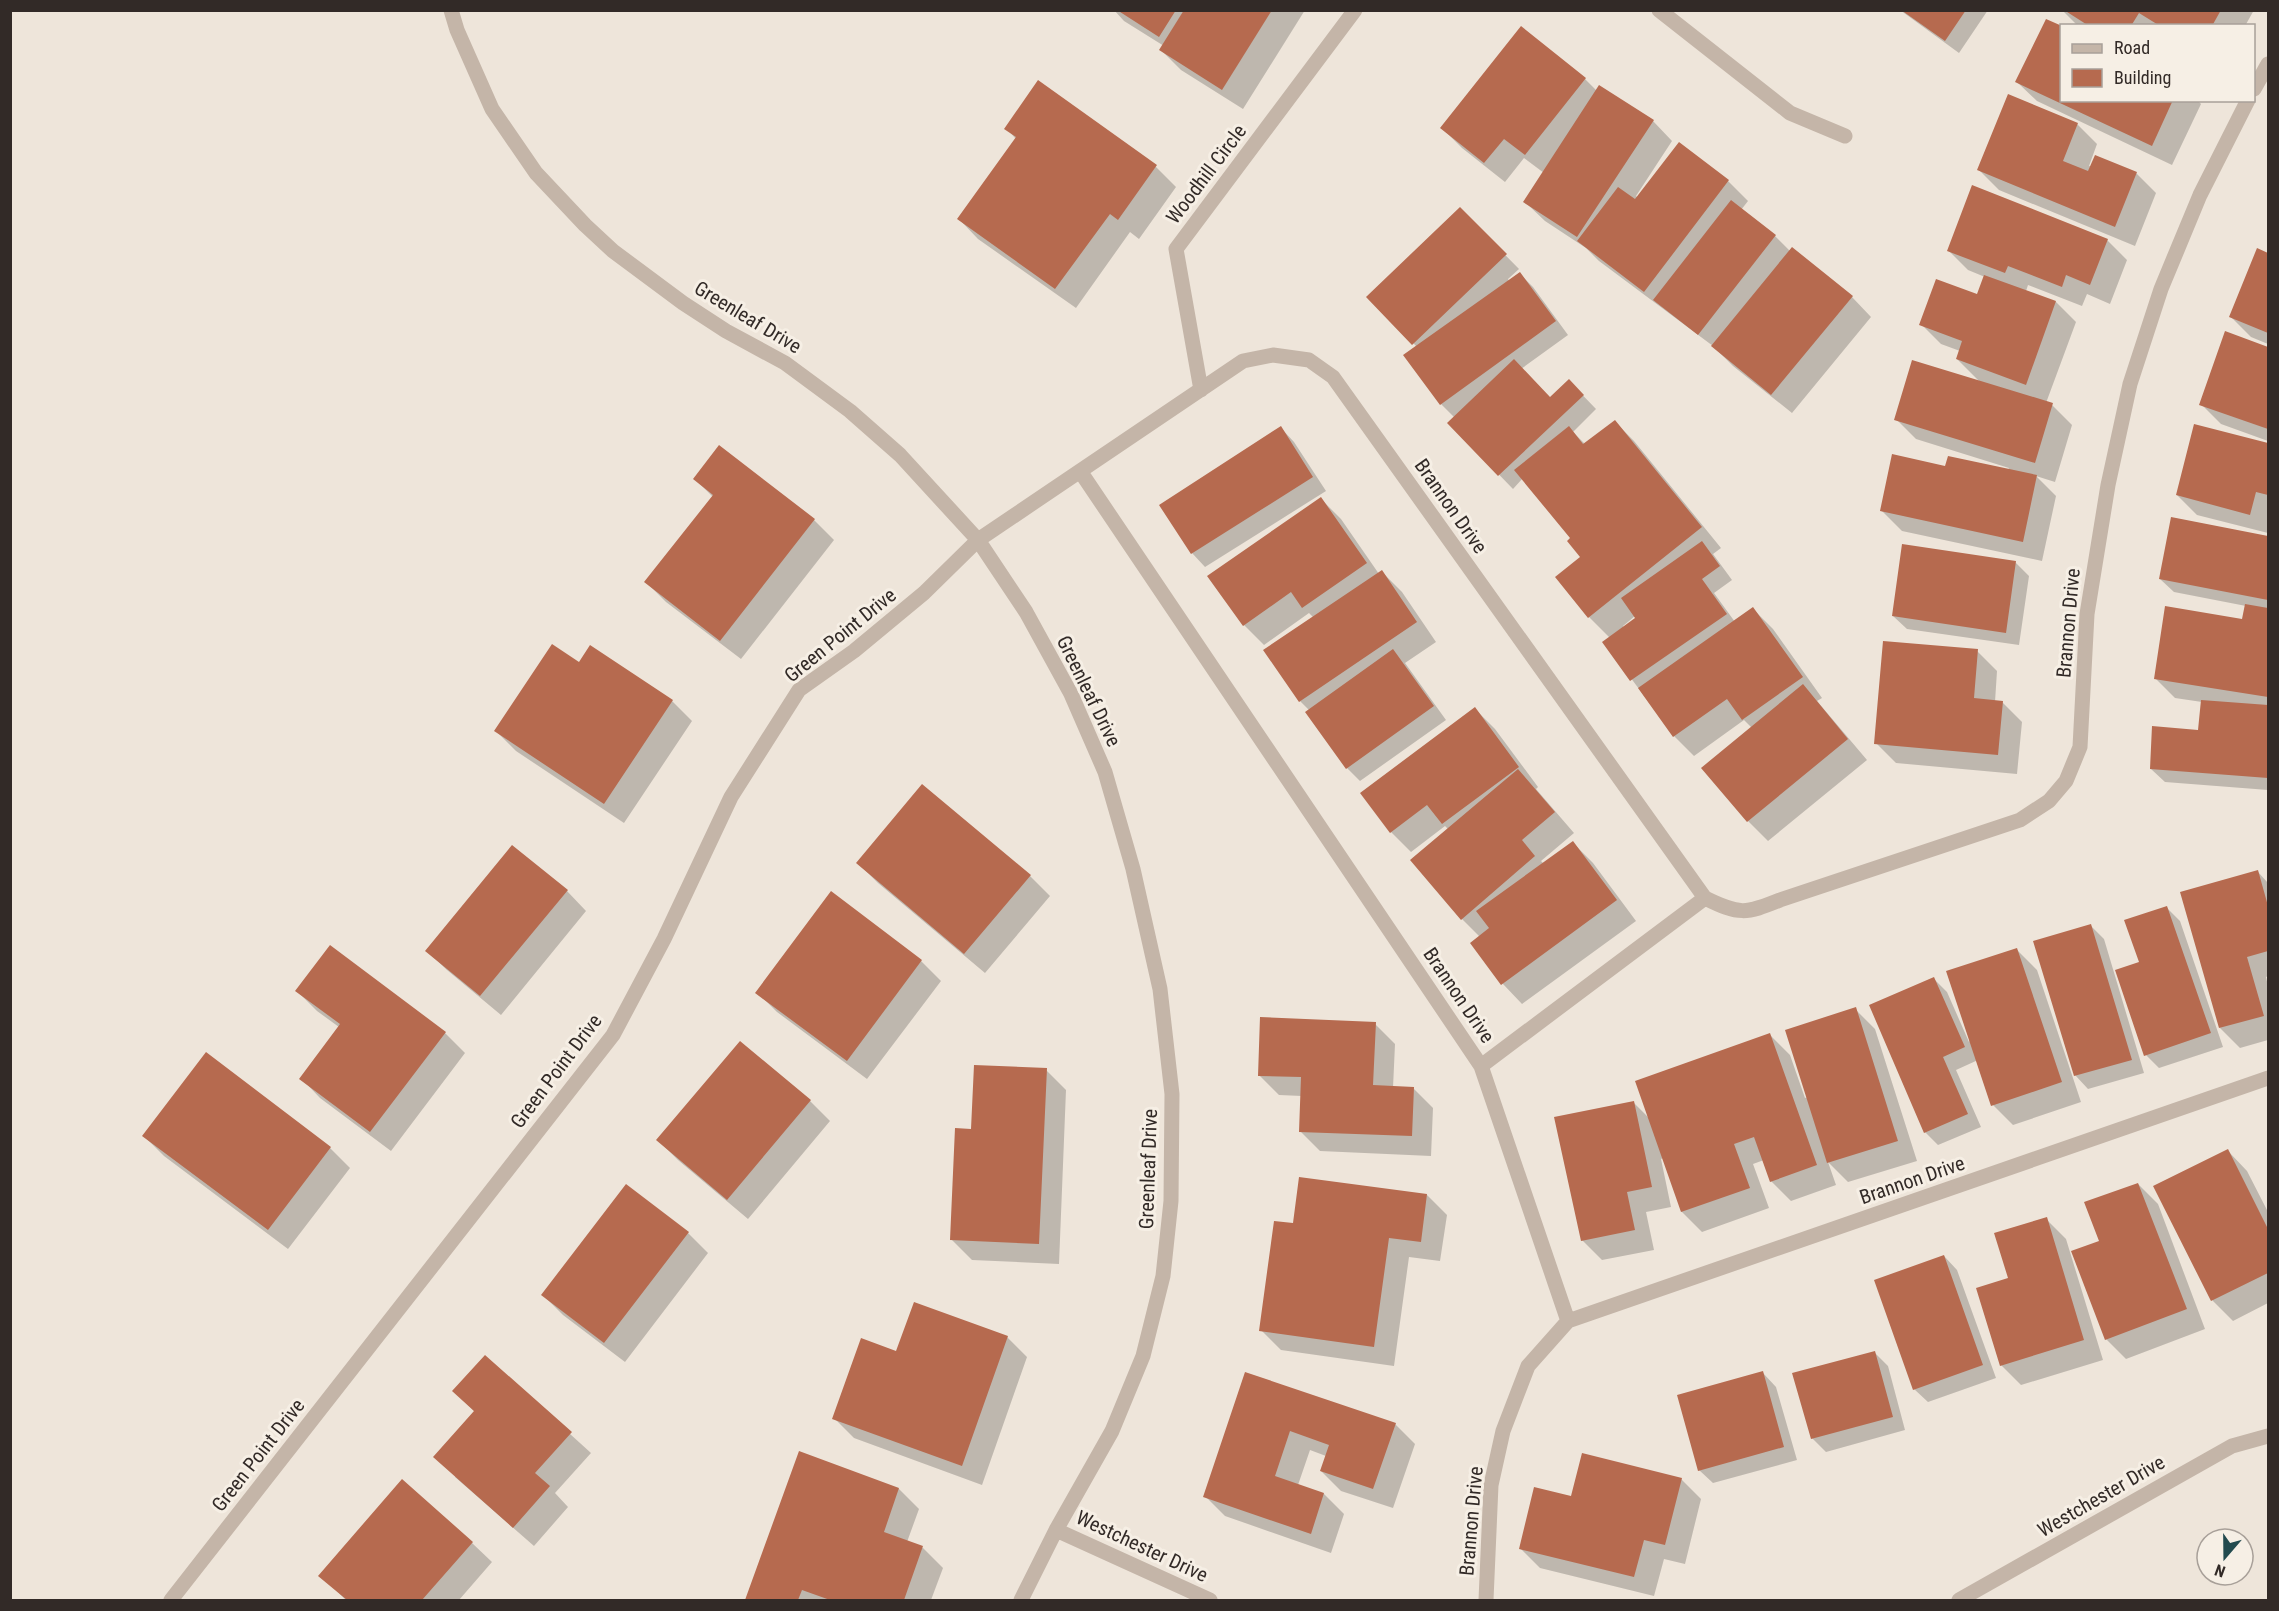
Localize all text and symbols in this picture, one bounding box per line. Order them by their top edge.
legend [2060,24,2255,102]
text: Road [2114,37,2150,58]
text: Building [2114,67,2171,88]
street label: Woodhill Circle [1161,120,1251,228]
street label: Greenleaf Drive [690,276,806,358]
street label: Brannon Drive [1410,454,1492,558]
street label: Brannon Drive [2051,567,2085,679]
street label: Green Point Drive [779,583,901,687]
street label: Greenleaf Drive [1052,632,1126,750]
street label: Brannon Drive [1418,943,1500,1047]
street label: Green Point Drive [505,1009,607,1133]
street label: Greenleaf Drive [1134,1108,1162,1230]
street label: Brannon Drive [1856,1151,1968,1209]
street label: Green Point Drive [207,1394,309,1516]
street label: Westchester Drive [2033,1450,2169,1542]
street label: Brannon Drive [1454,1465,1488,1577]
street label: Westchester Drive [1072,1505,1212,1587]
north arrow [2195,1527,2255,1587]
text: N [2212,1560,2228,1581]

